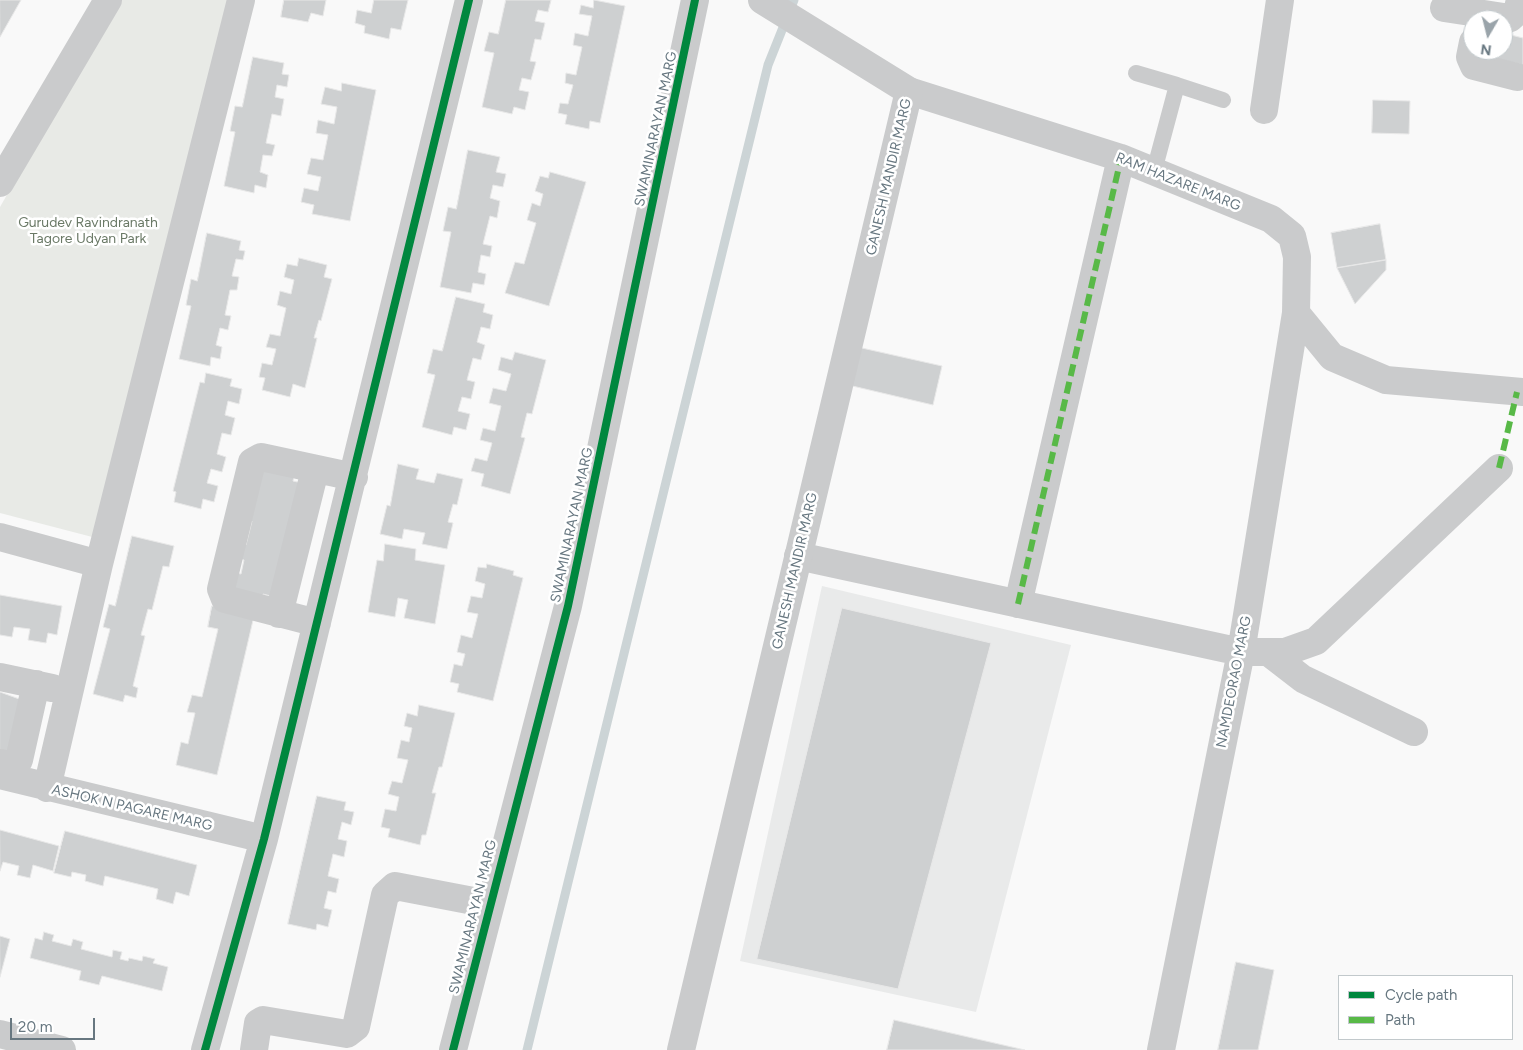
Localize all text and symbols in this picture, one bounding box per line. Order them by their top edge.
north arrow [1463,10,1513,60]
text: N [1479,40,1493,59]
street label: SWAMINARAYAN MARG [631,50,681,208]
street label: GANESH MANDIR MARG [863,97,915,257]
street label: RAM HAZARE MARG [1113,149,1243,215]
park label: Gurudev Ravindranath Tagore Udyan Park [18,215,158,248]
street label: SWAMINARAYAN MARG [547,446,597,604]
street label: GANESH MANDIR MARG [769,491,821,651]
street label: NAMDEORAO MARG [1213,615,1255,749]
street label: ASHOK N PAGARE MARG [50,781,214,835]
street label: SWAMINARAYAN MARG [446,838,500,996]
legend [1338,975,1513,1040]
text: Cycle path [1385,986,1457,1004]
scale bar [12,1008,98,1040]
text: Path [1385,1011,1415,1029]
text: 20 m [18,1018,52,1036]

